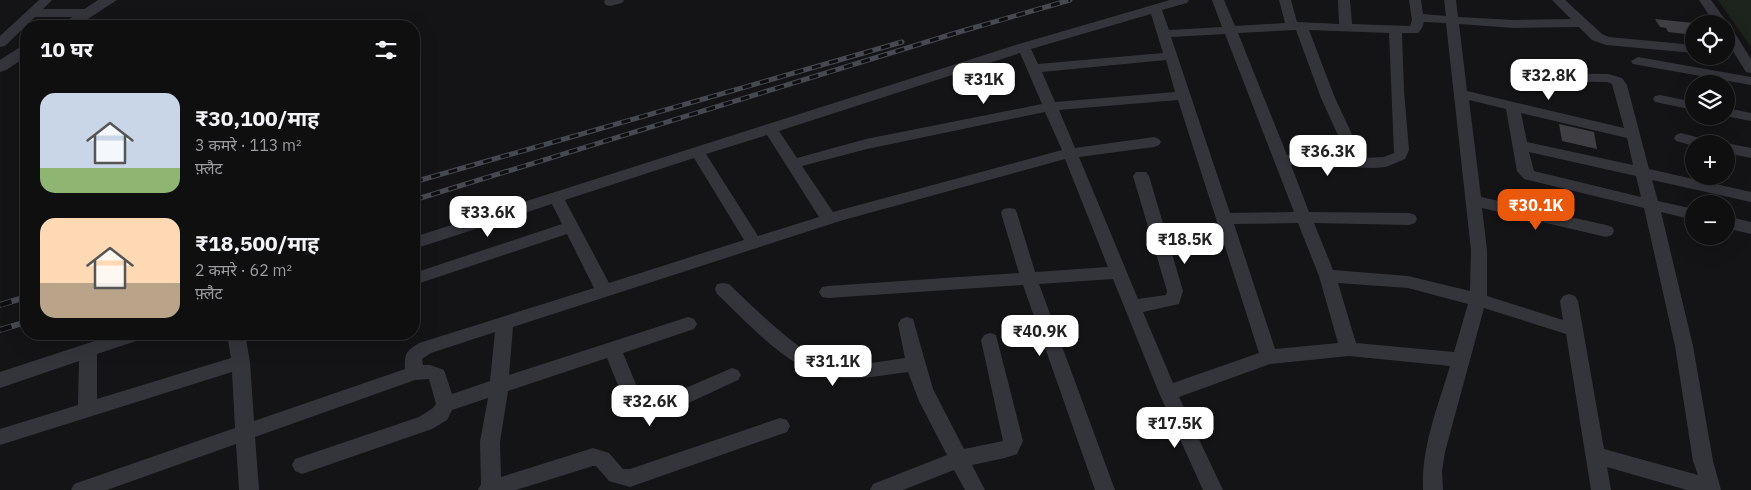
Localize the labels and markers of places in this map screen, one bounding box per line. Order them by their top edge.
pin: ₹32.8K [1508,58,1590,101]
pin: ₹31K [954,62,1014,105]
pin: ₹36.3K [1287,134,1369,177]
pin: ₹30.1K [1495,188,1577,231]
pin: ₹33.6K [447,196,529,238]
pin: ₹18.5K [1144,222,1226,265]
pin: ₹40.9K [999,314,1081,357]
pin: ₹31.1K [792,344,874,387]
pin: ₹32.6K [609,384,691,427]
pin: ₹17.5K [1134,406,1216,449]

